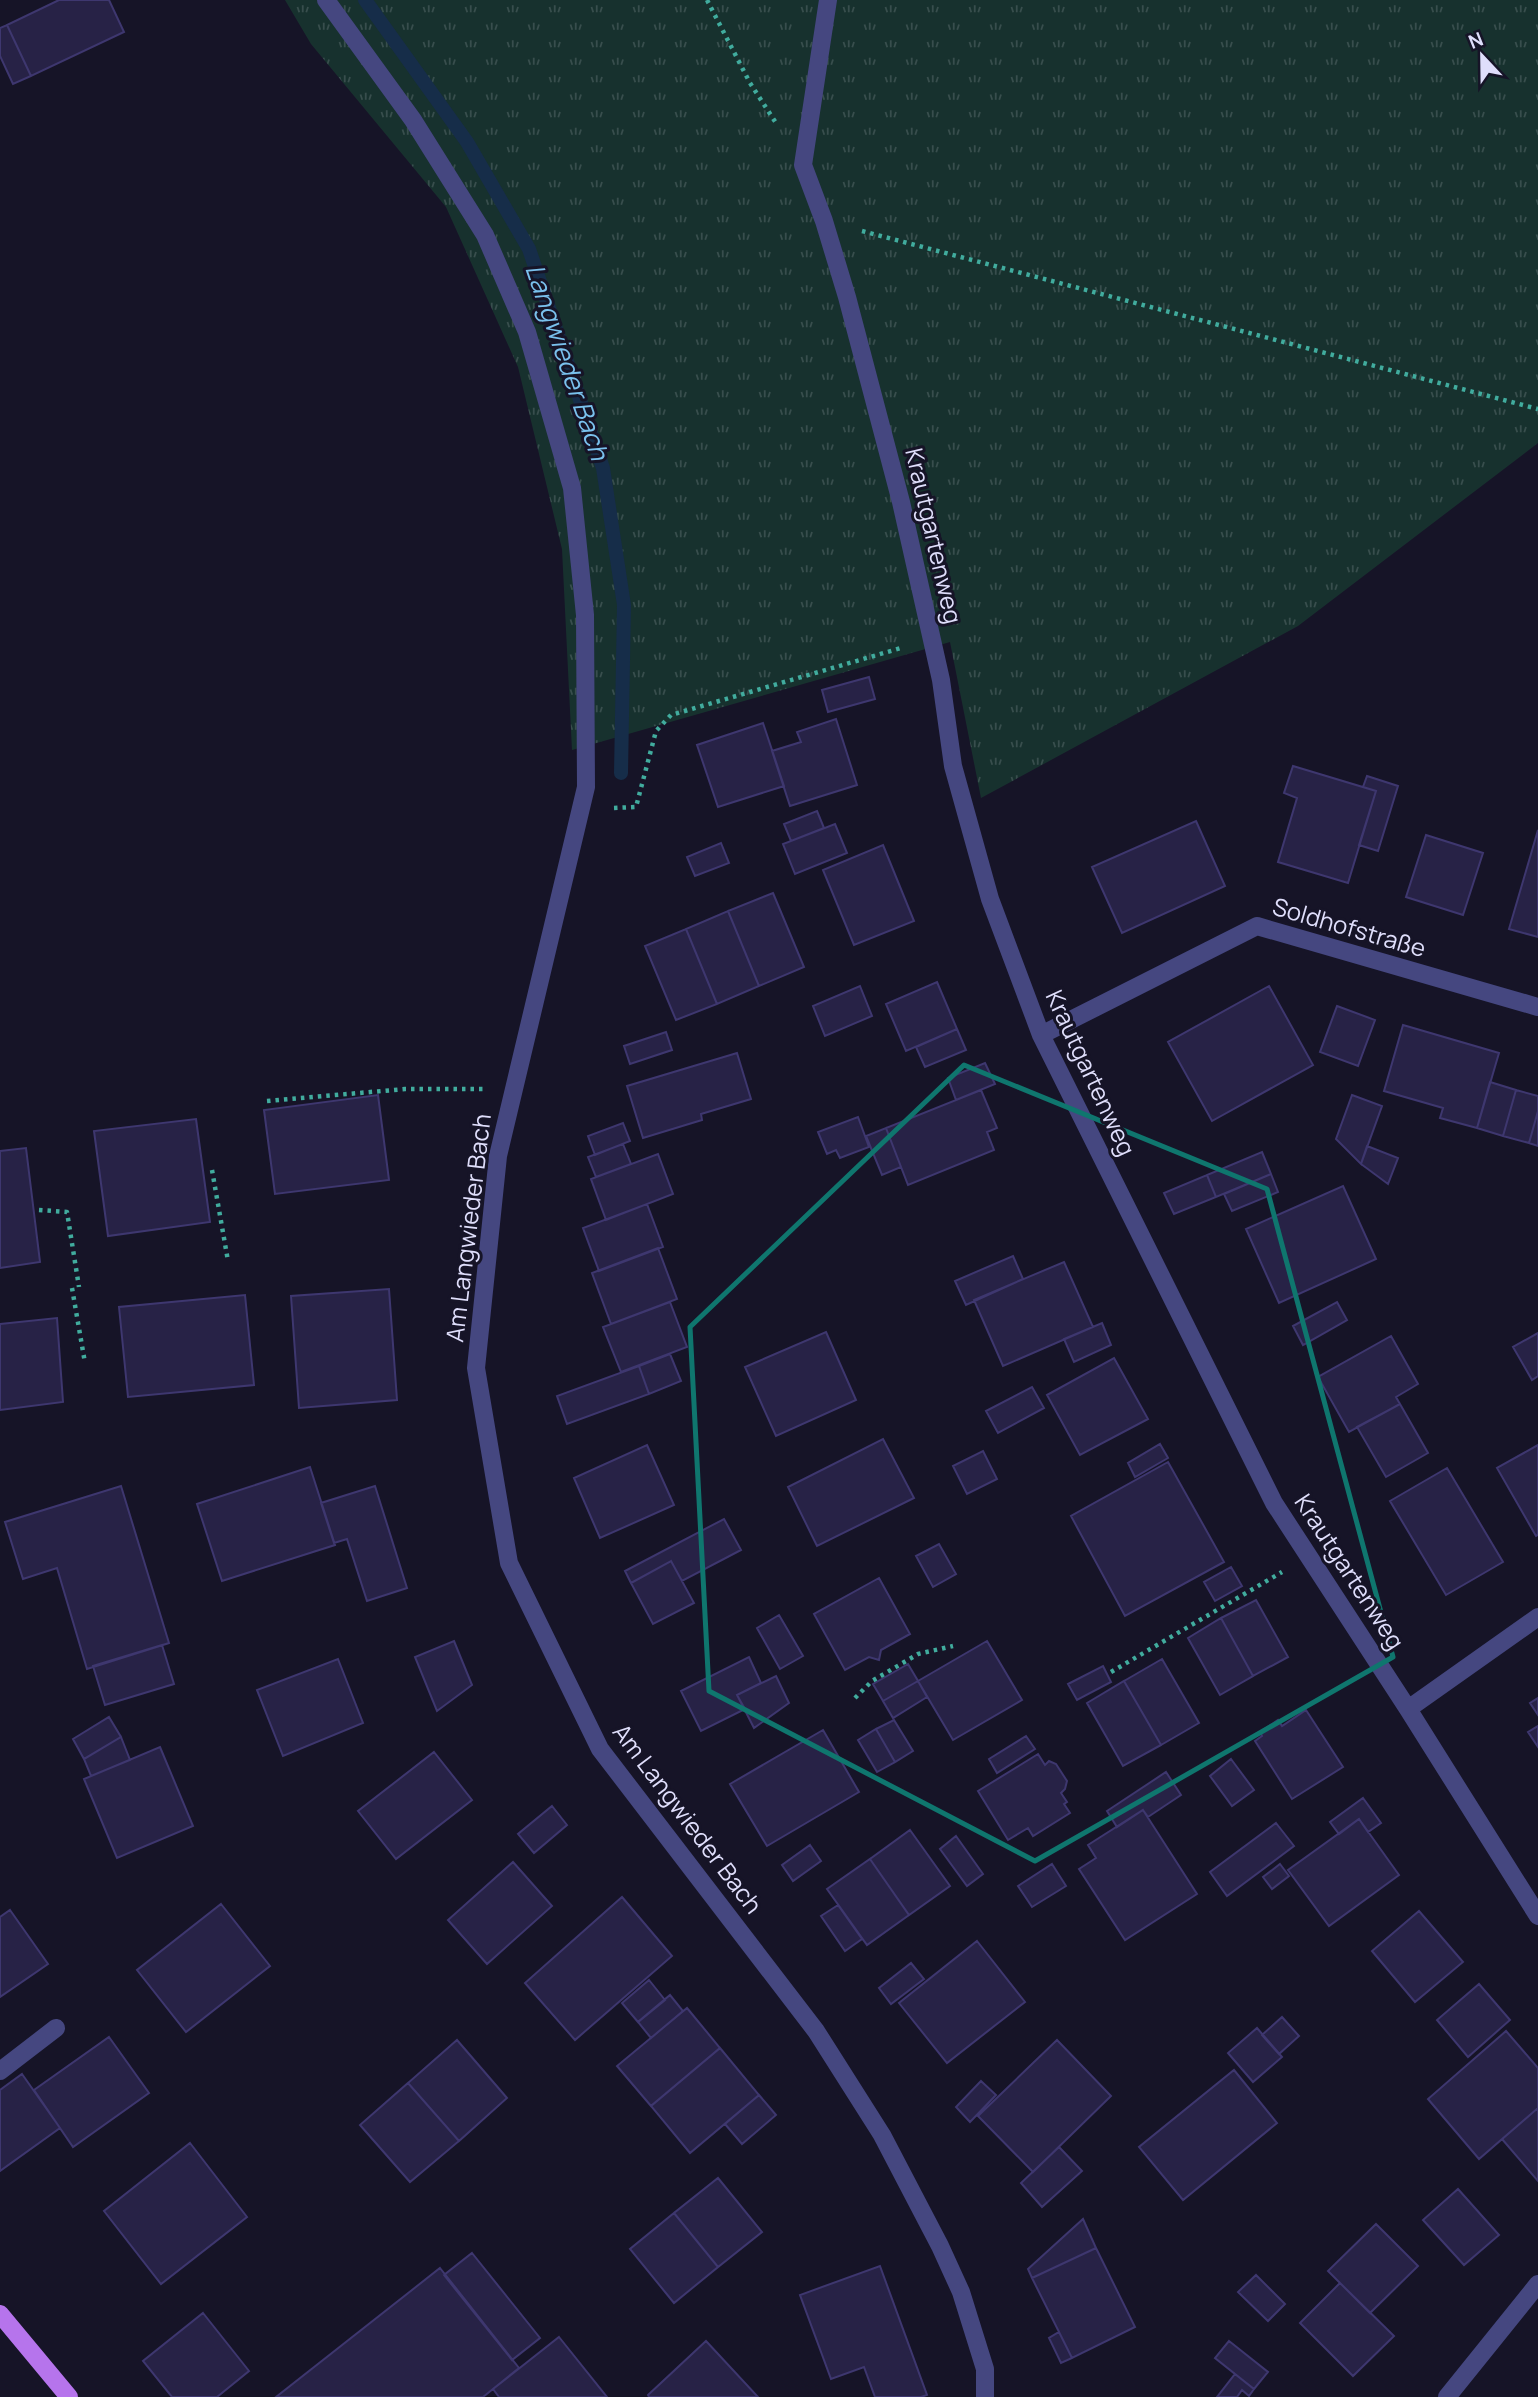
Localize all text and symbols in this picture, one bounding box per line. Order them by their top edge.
north arrow [1447,21,1517,91]
text: N [1464,26,1487,55]
water label: Langwieder Bach [518,259,619,466]
street label: Krautgartenweg [898,445,971,627]
street label: Soldhofstraße [1269,889,1430,964]
street label: Krautgartenweg [1039,984,1144,1160]
street label: Am Langwieder Bach [437,1112,498,1344]
street label: Krautgartenweg [1288,1487,1413,1655]
street label: Am Langwieder Bach [606,1716,771,1920]

